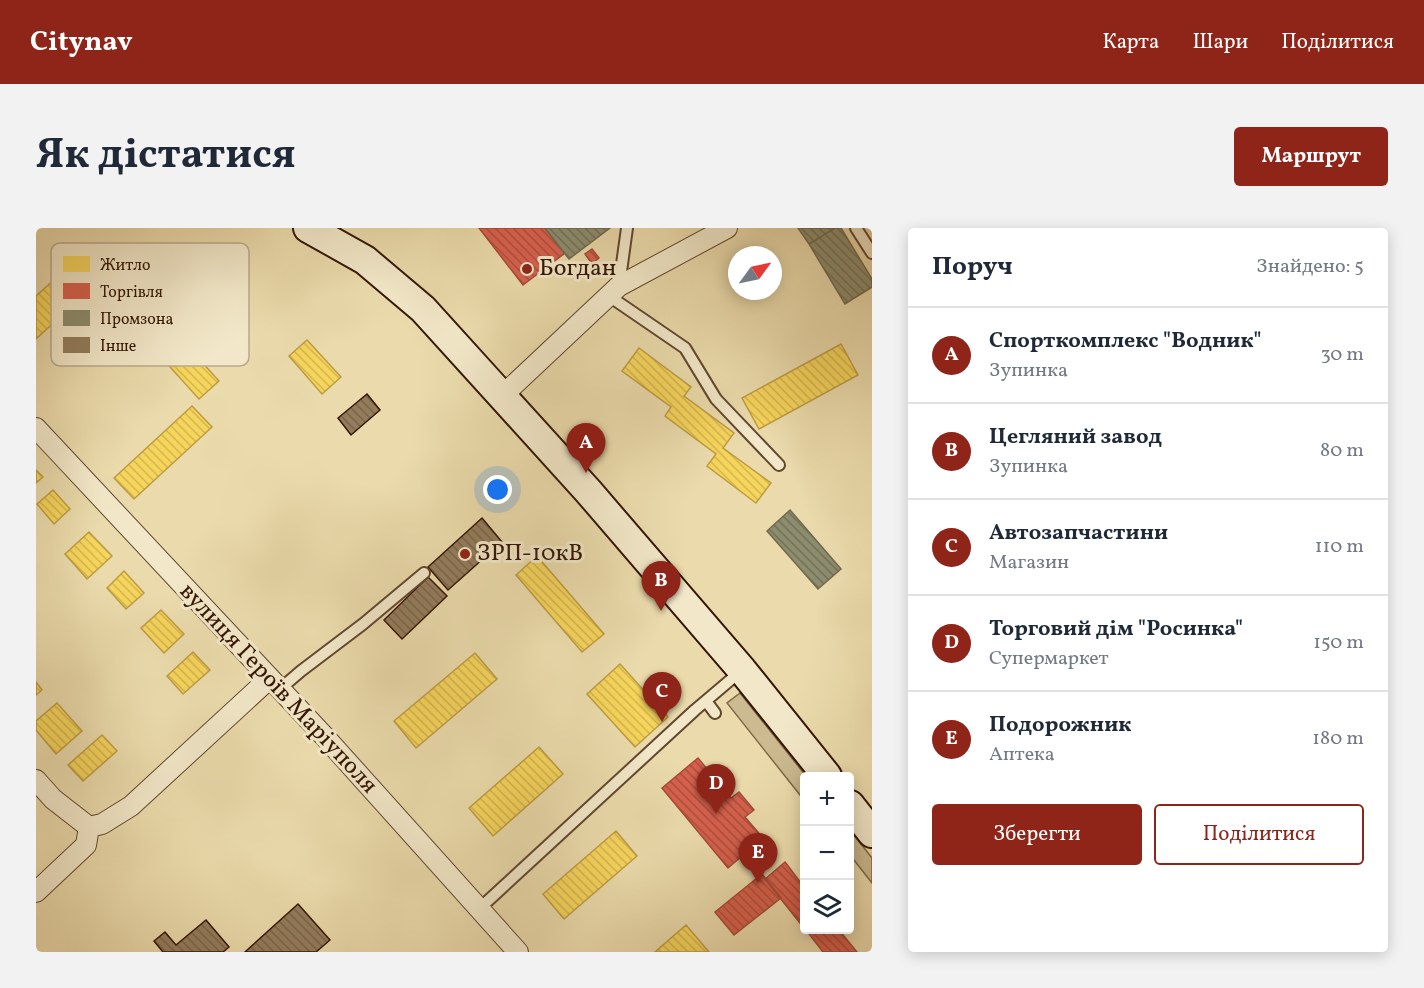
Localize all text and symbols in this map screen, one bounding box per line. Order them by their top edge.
text: Citynav [30,23,133,62]
text: Карта [1102,28,1159,57]
text: Шари [1192,28,1248,57]
text: Поділитися [1281,28,1394,57]
text: Як дістатися [36,127,296,186]
button: Маршрут [1234,127,1388,186]
legend [51,243,249,366]
north arrow [728,246,782,300]
text: Поруч [932,249,1013,285]
place label: Богдан [539,252,616,286]
text: Знайдено: 5 [1256,253,1364,281]
text: Житло [100,255,150,277]
marker: Богдан [520,262,534,276]
text: Торгівля [100,282,163,304]
text: Промзона [100,309,173,331]
text: Спорткомплекс "Водник" [989,326,1262,357]
text: Інше [100,336,136,358]
text: A [944,341,959,369]
text: 30 m [1320,341,1364,369]
text: Зупинка [989,357,1068,385]
text: Цегляний завод [989,422,1162,453]
pin: A [566,424,606,473]
text: B [945,437,958,465]
text: 80 m [1320,437,1364,465]
text: Зупинка [989,453,1068,481]
your location [483,475,512,504]
text: Автозапчастини [989,518,1168,549]
text: C [945,533,958,561]
text: 110 m [1315,533,1364,561]
place label: ЗРП-10кВ [477,537,583,571]
marker: ЗРП-10кВ [458,547,472,561]
text: Магазин [989,549,1069,577]
pin: B [642,562,680,611]
street label: вулиця Героїв Маріуполя [171,576,385,802]
text: Торговий дім "Росинка" [989,614,1243,645]
text: D [944,629,959,657]
text: 150 m [1313,629,1364,657]
text: Супермаркет [989,645,1109,673]
pin: C [642,672,682,722]
text: Подорожник [989,710,1131,741]
text: E [945,725,958,753]
text: 180 m [1312,725,1364,753]
text: Аптека [989,741,1055,769]
pin: D [696,764,736,814]
map controls [800,772,854,934]
button: + [800,772,854,826]
button: Зберегти [932,804,1142,865]
button: Поділитися [1154,804,1364,865]
button: − [800,826,854,880]
pin: E [738,834,778,883]
button: layers [800,880,854,934]

